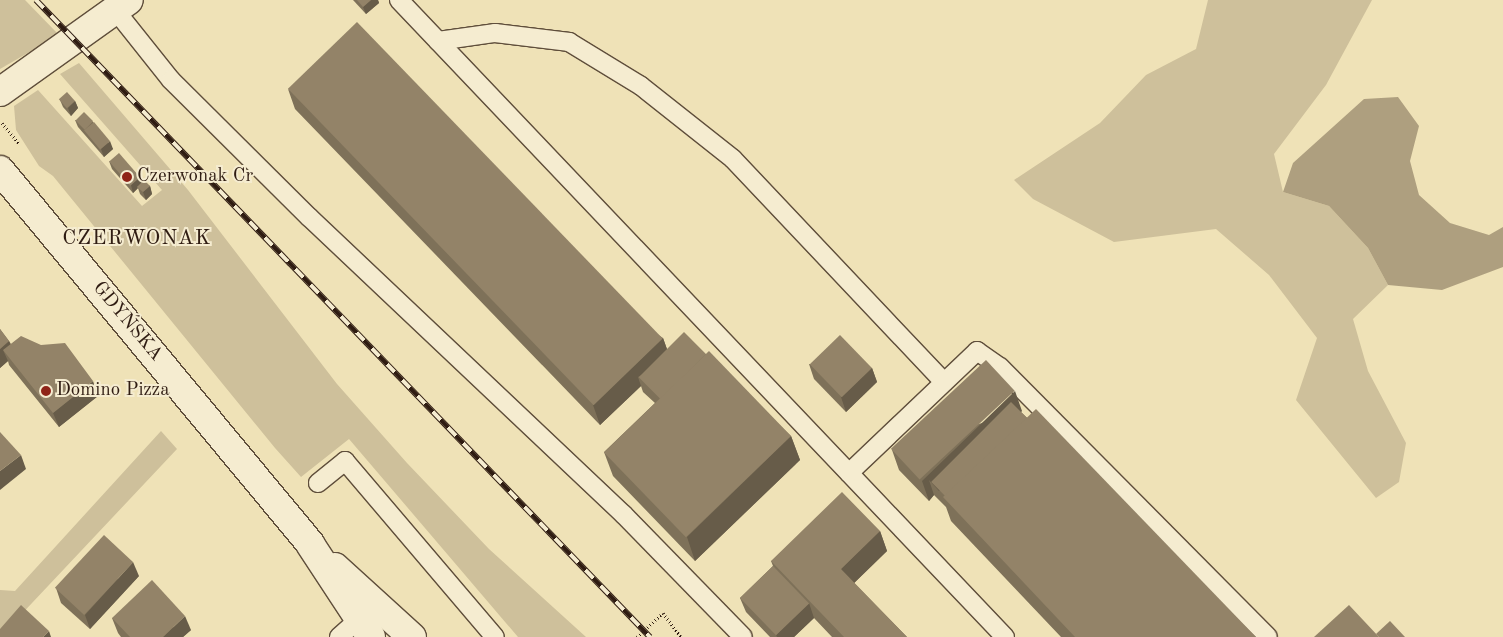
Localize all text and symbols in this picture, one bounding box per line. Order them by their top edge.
place label: Czerwonak Cr [137,166,253,188]
marker: Czerwonak Cr [121,171,133,183]
district label: CZERWONAK [61,226,213,252]
street label: GDYŃSKA [87,278,167,366]
place label: Domino Pizza [56,380,170,402]
marker: Domino Pizza [40,385,52,397]

